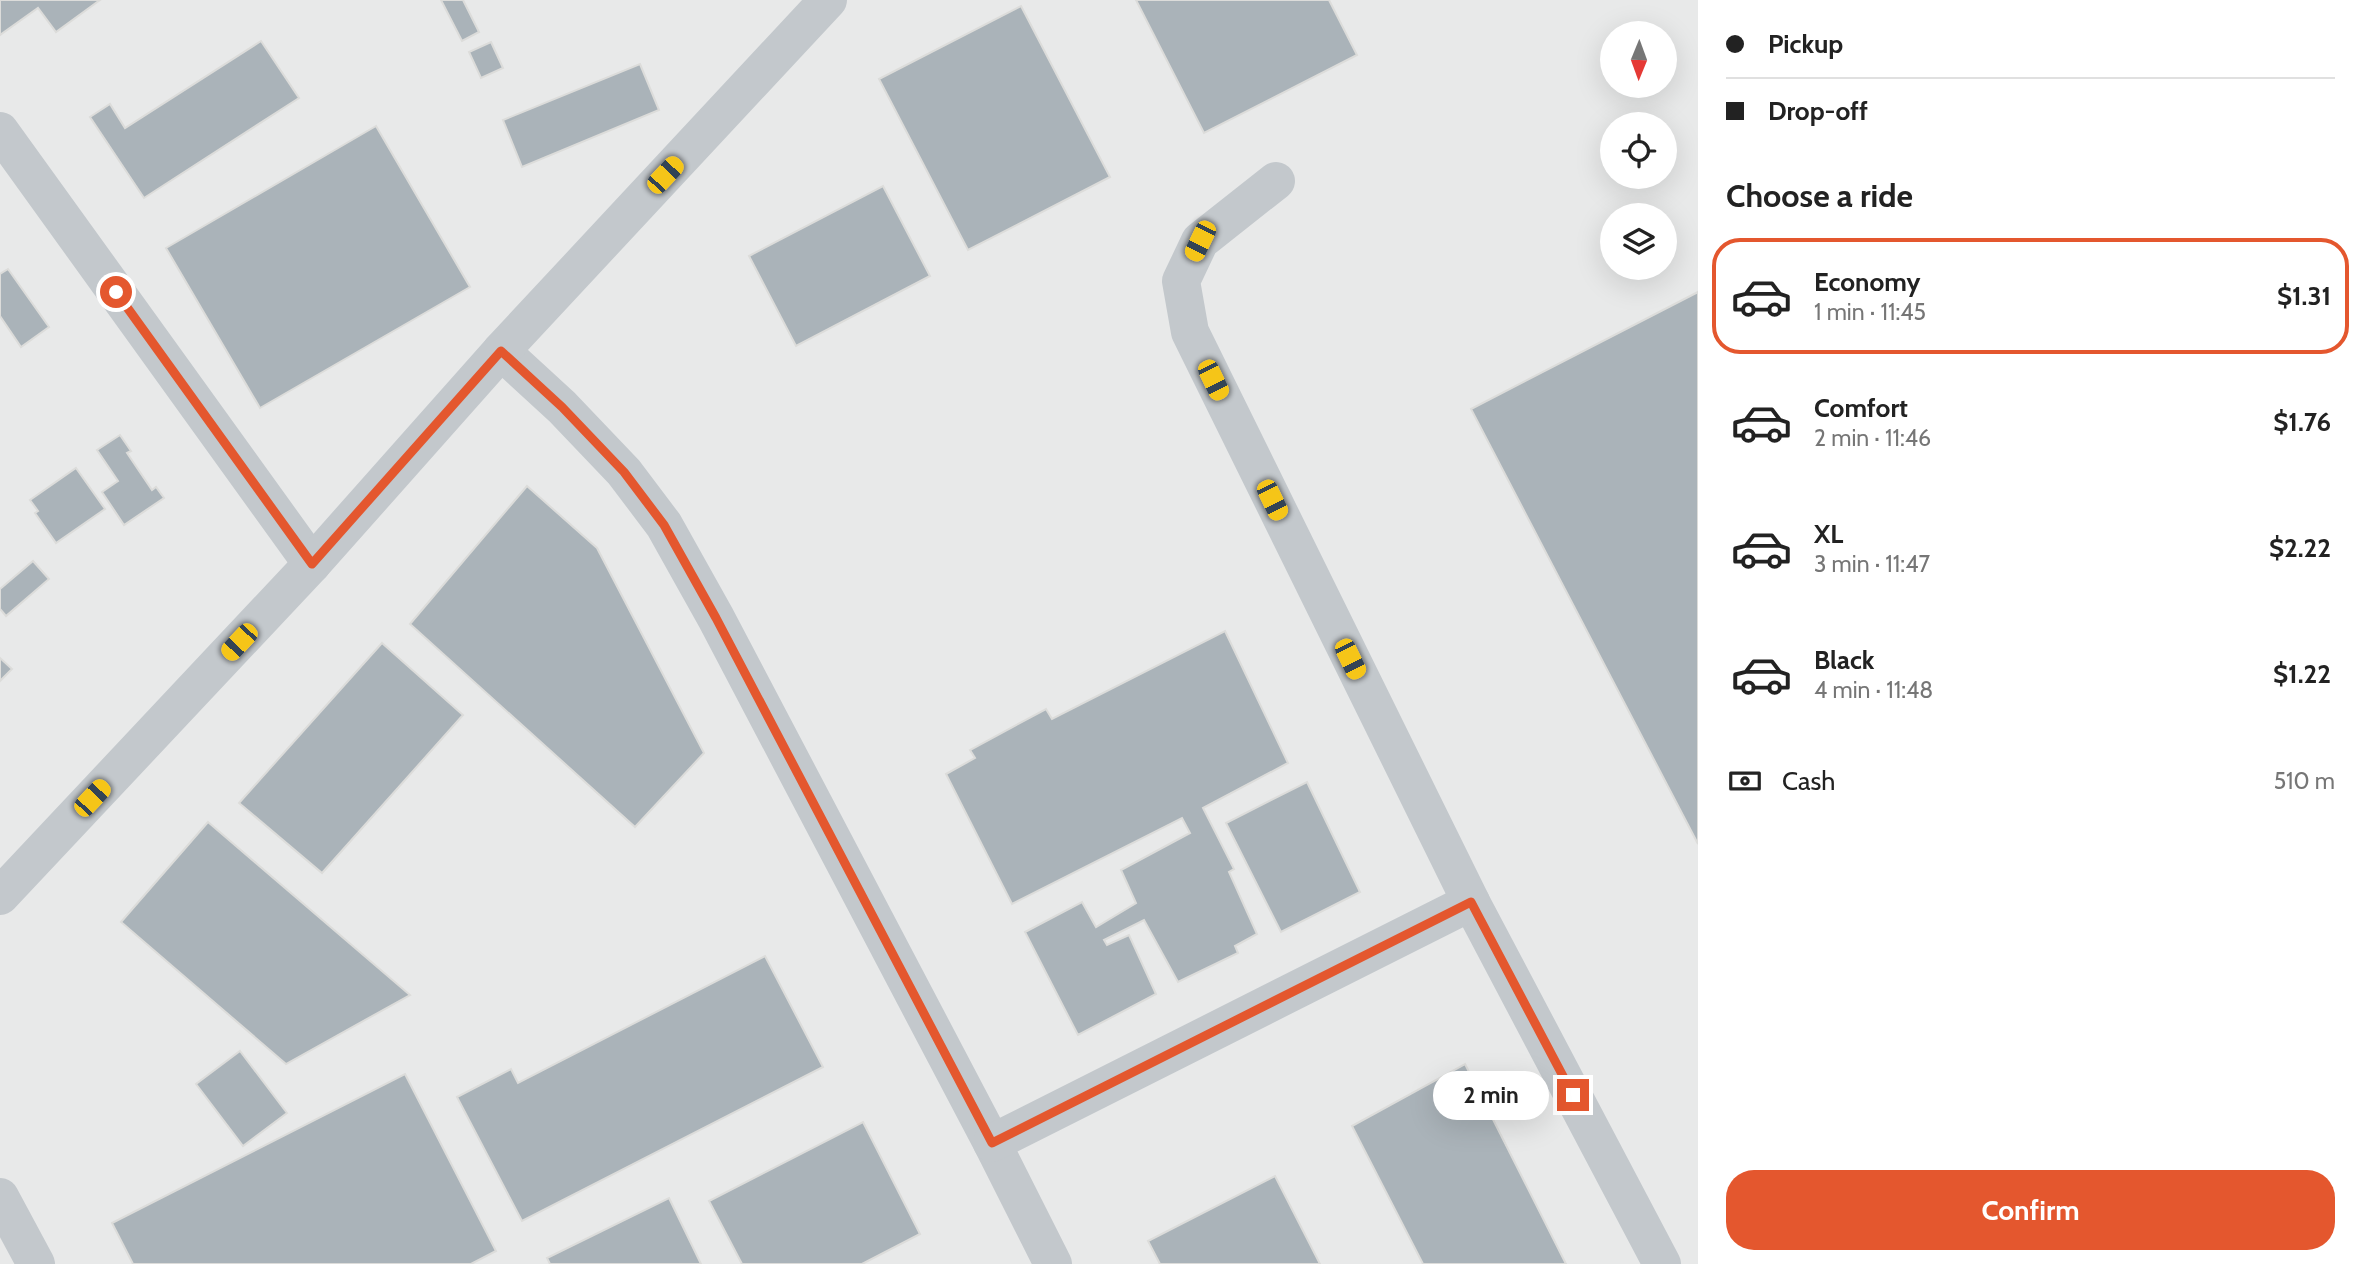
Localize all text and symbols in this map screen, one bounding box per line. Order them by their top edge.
north arrow [1600,21,1676,98]
map controls [1600,21,1677,280]
text: Pickup [1768,28,1843,60]
text: Drop-off [1768,95,1868,127]
button: locate [1600,112,1677,189]
car [643,152,688,198]
text: Choose a ride [1726,176,1913,215]
button: layers [1600,203,1677,280]
car [1182,218,1219,264]
icon: car [1730,265,1793,328]
text: Economy [1814,266,1920,298]
route start [100,276,132,308]
text: $1.31 [2277,280,2331,312]
text: 1 min · 11:45 [1814,298,1926,326]
car [1195,357,1232,403]
icon: car [1730,391,1793,454]
text: Comfort [1814,392,1908,424]
text: $1.76 [2273,406,2331,438]
text: 2 min · 11:46 [1814,424,1931,452]
car [1254,477,1291,523]
icon: car [1730,517,1793,580]
text: XL [1814,518,1843,550]
text: $2.22 [2269,532,2331,564]
text: 3 min · 11:47 [1814,550,1930,578]
car [217,619,262,665]
car [1332,636,1369,682]
icon: car [1730,643,1793,706]
text: Black [1814,644,1874,676]
text: $1.22 [2273,658,2331,690]
text: 4 min · 11:48 [1814,676,1933,704]
icon: cash [1726,762,1764,800]
text: Cash [1782,765,1835,797]
text: 510 m [2274,767,2335,795]
car [70,775,115,821]
callout: 2 min [1433,1070,1548,1120]
route end [1557,1079,1589,1111]
text: 2 min [1463,1081,1519,1109]
button: Confirm [1726,1170,2335,1250]

